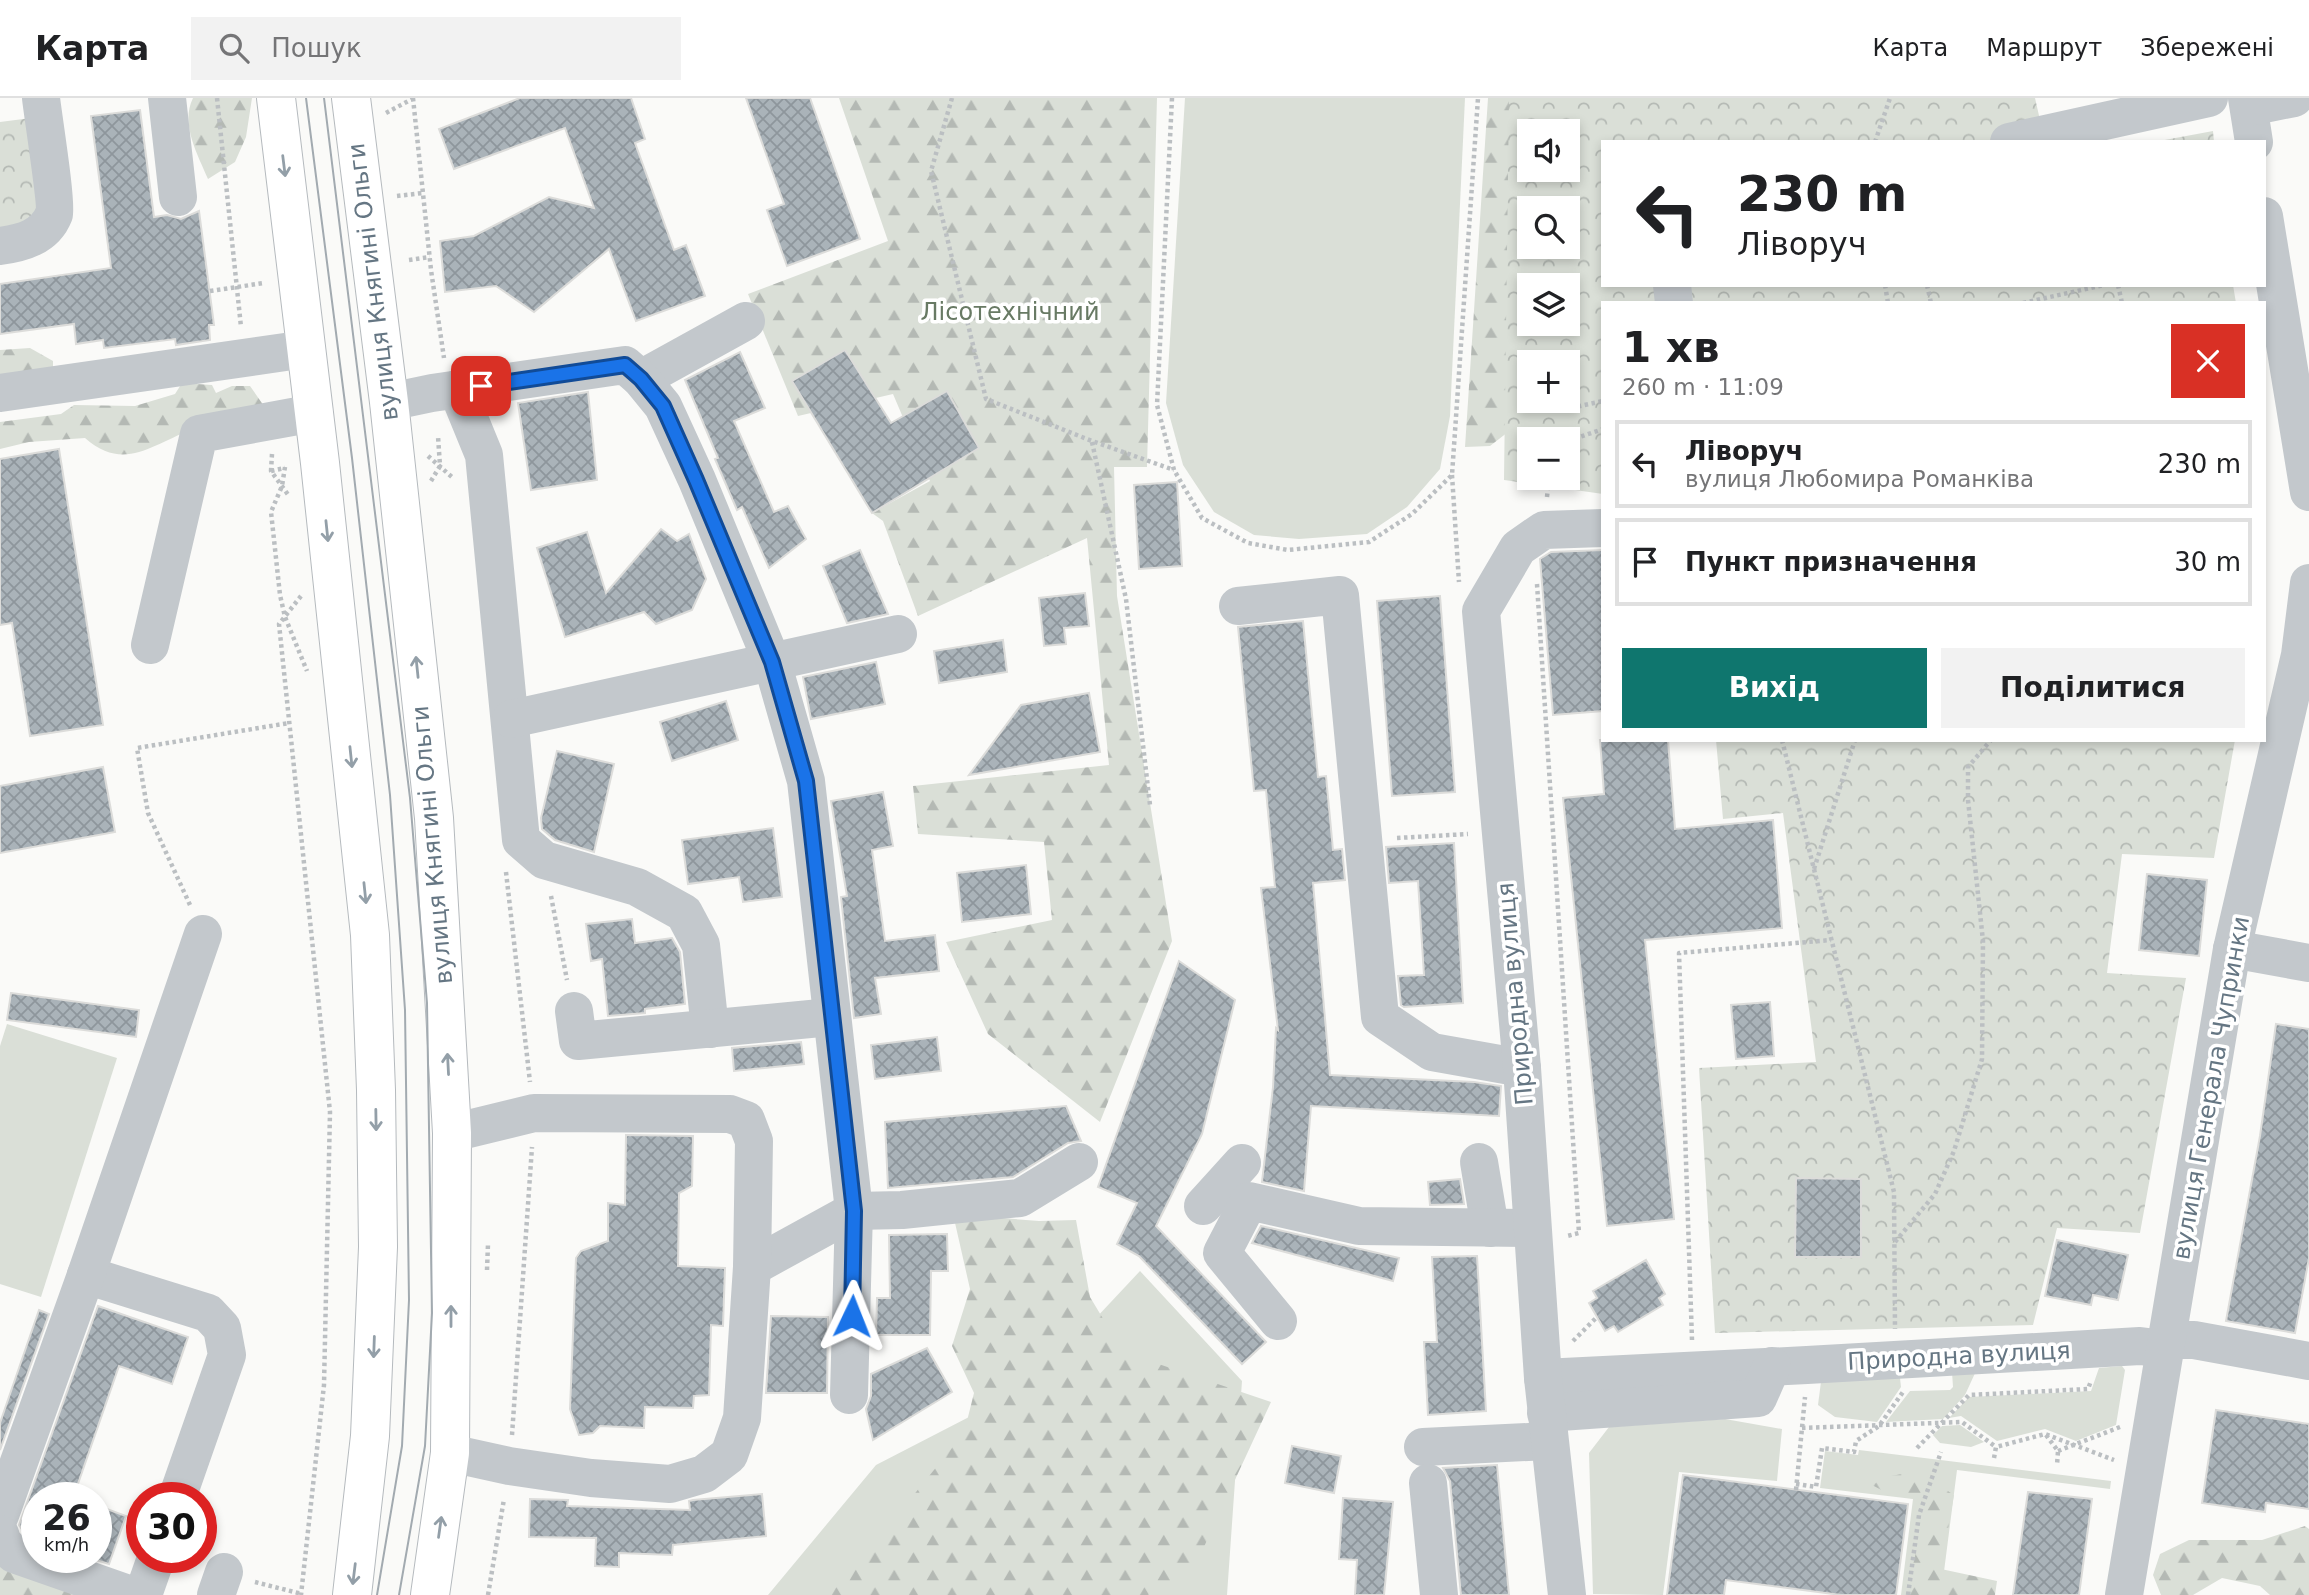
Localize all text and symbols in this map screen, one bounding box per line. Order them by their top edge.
search box [191,17,681,80]
text: Карта [35,29,149,68]
icon: search [215,29,253,67]
text: Пошук [271,33,362,63]
text: Карта [1873,34,1948,62]
text: Маршрут [1986,34,2102,62]
text: Збережені [2140,34,2274,62]
map controls [1517,119,1580,490]
button: sound [1517,119,1580,182]
street label: вулиця Княгині Ольги [342,142,404,422]
one-way arrow [277,154,290,177]
text: 230 m [1737,166,1907,223]
icon: left [1622,168,1713,259]
button: search [1517,196,1580,259]
text: Ліворуч [1737,225,1867,263]
button: layers [1517,273,1580,336]
park label: Лісотехнічний [921,298,1099,326]
text: 1 хв [1622,323,1720,372]
button: close [2171,324,2245,398]
button: + [1517,350,1580,413]
pin [451,356,511,416]
icon: arrive [462,367,500,405]
text: 260 m · 11:09 [1622,374,1784,400]
button: − [1517,427,1580,490]
text: Ліворуч [1685,436,1803,466]
icon: left [1626,445,1664,483]
text: 230 m [2158,449,2241,479]
text: вулиця Любомира Романківа [1685,466,2034,492]
one-way arrow [321,519,334,542]
icon: arrive [1626,543,1664,581]
text: Пункт призначення [1685,547,1977,577]
text: 30 m [2174,547,2241,577]
button: Вихід [1622,648,1927,728]
button: Поділитися [1941,648,2245,728]
one-way arrow [410,656,423,679]
street label: вулиця Княгині Ольги [406,704,458,986]
one-way arrow [345,745,358,768]
one-way arrow [359,881,372,903]
street label: Природна вулиця [1491,881,1539,1107]
street label: вулиця Генерала Чупринки [2167,914,2255,1262]
one-way arrow [441,1054,454,1076]
one-way arrow [370,1108,383,1131]
position arrow [815,1279,889,1353]
one-way arrow [444,1305,458,1328]
one-way arrow [367,1335,380,1358]
street label: Природна вулиця [1847,1336,2071,1376]
speed limit sign: 30 [126,1482,217,1573]
text: 26 [42,1498,91,1538]
one-way arrow [433,1517,446,1539]
text: km/h [44,1534,89,1555]
one-way arrow [348,1562,361,1585]

